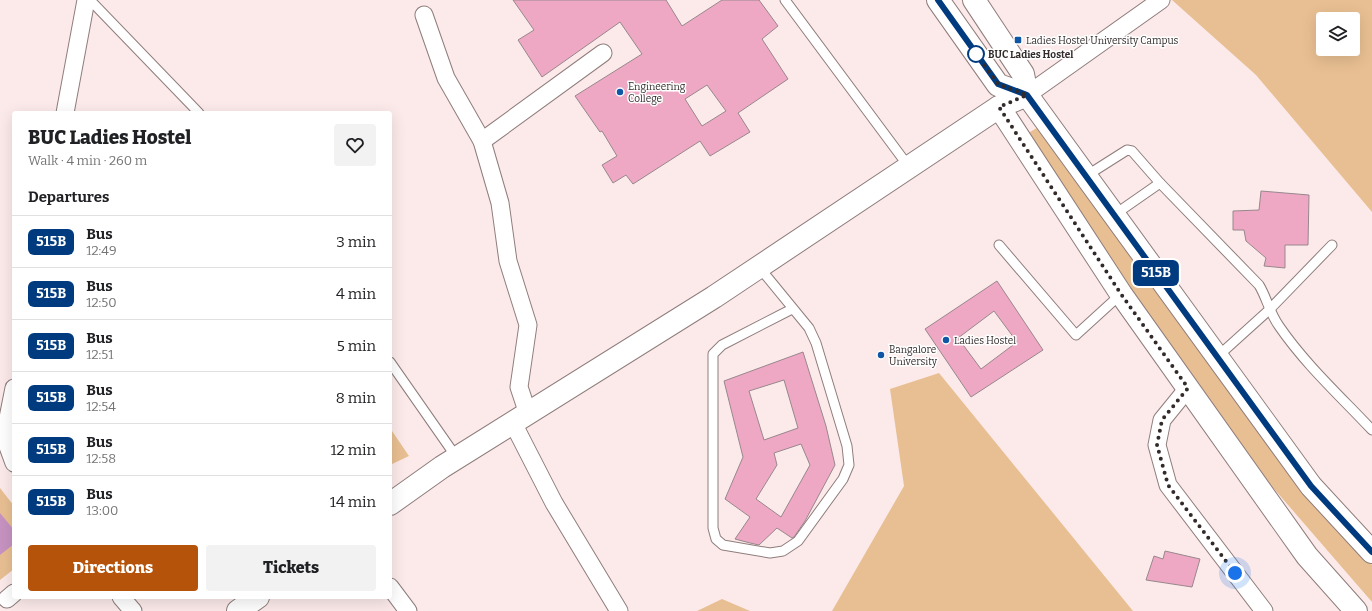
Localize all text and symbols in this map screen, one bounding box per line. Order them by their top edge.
map controls [1316,12,1360,56]
button: layers [1316,12,1360,56]
marker: Ladies Hostel University Campus [1013,35,1023,45]
place label: Ladies Hostel University Campus [1026,35,1179,47]
marker: BUC Ladies Hostel [967,45,985,63]
place label: BUC Ladies Hostel [988,49,1073,61]
place label: Engineering College [628,81,686,105]
marker: Engineering College [615,87,625,97]
button: heart [334,124,376,166]
text: BUC Ladies Hostel [28,126,191,149]
text: Walk · 4 min · 260 m [28,153,147,168]
text: Departures [28,188,109,206]
text: Bus [86,225,113,243]
text: 515B [36,233,66,250]
text: 3 min [336,233,376,251]
text: 12:49 [86,243,117,258]
line badge: 515B [1128,260,1184,286]
text: 515B [1141,264,1171,281]
text: Bus [86,277,113,295]
text: 515B [36,285,66,302]
text: 4 min [336,285,376,303]
text: 12:50 [86,295,117,310]
text: Bus [86,329,113,347]
marker: Ladies Hostel [941,335,951,345]
place label: Ladies Hostel [954,335,1016,347]
text: 515B [36,337,66,354]
text: 5 min [337,337,376,355]
place label: Bangalore University [889,344,938,368]
text: 12:51 [86,347,113,362]
marker: Bangalore University [876,350,886,360]
text: Bus [86,381,113,399]
text: 515B [36,389,66,406]
text: 8 min [336,389,376,407]
text: 12:54 [86,399,116,414]
text: Bus [86,433,113,451]
text: 515B [36,441,66,458]
text: 12 min [330,441,376,459]
text: 12:58 [86,451,116,466]
text: Bus [86,485,113,503]
text: 515B [36,493,66,510]
text: 14 min [330,493,376,511]
text: 13:00 [86,503,118,518]
button: Directions [28,545,198,591]
button: Tickets [206,545,376,591]
your location [1225,563,1245,583]

